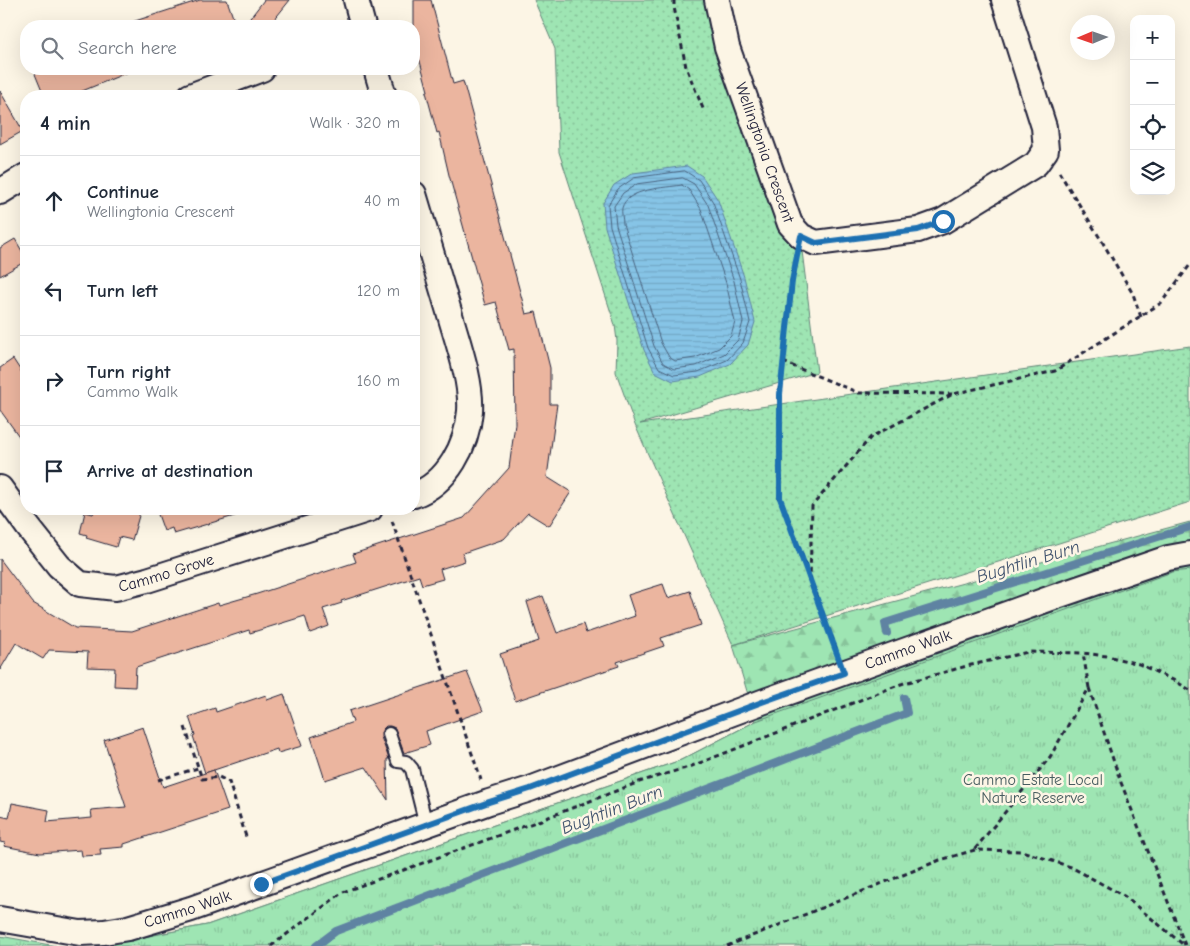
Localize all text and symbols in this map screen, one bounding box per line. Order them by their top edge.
north arrow [1070,15,1115,60]
map controls [1130,15,1175,195]
button: + [1130,15,1175,60]
search box [20,20,420,75]
icon: search [38,34,66,62]
text: Search here [78,37,177,59]
button: − [1130,60,1175,105]
street label: Wellingtonia Crescent [731,80,798,225]
button: locate [1130,105,1175,150]
text: 4 min [40,111,91,135]
text: Walk · 320 m [309,114,400,132]
button: layers [1130,150,1175,195]
text: Continue [87,181,159,203]
icon: ahead [40,187,68,215]
text: 40 m [364,192,400,210]
text: Wellingtonia Crescent [87,203,234,221]
route start [932,210,955,233]
icon: left [40,277,68,305]
text: Turn left [87,280,158,302]
text: 120 m [357,282,400,300]
text: Turn right [87,361,171,383]
icon: right [40,367,68,395]
text: 160 m [357,372,400,390]
text: Cammo Walk [87,383,178,401]
icon: arrive [40,457,68,485]
text: Arrive at destination [87,460,253,482]
water label: Bughtlin Burn [974,536,1082,588]
street label: Cammo Grove [117,550,216,596]
street label: Cammo Walk [862,626,954,673]
park label: Cammo Estate Local Nature Reserve [963,771,1103,807]
water label: Bughtlin Burn [558,781,666,839]
route end [250,873,273,896]
street label: Cammo Walk [142,886,234,932]

